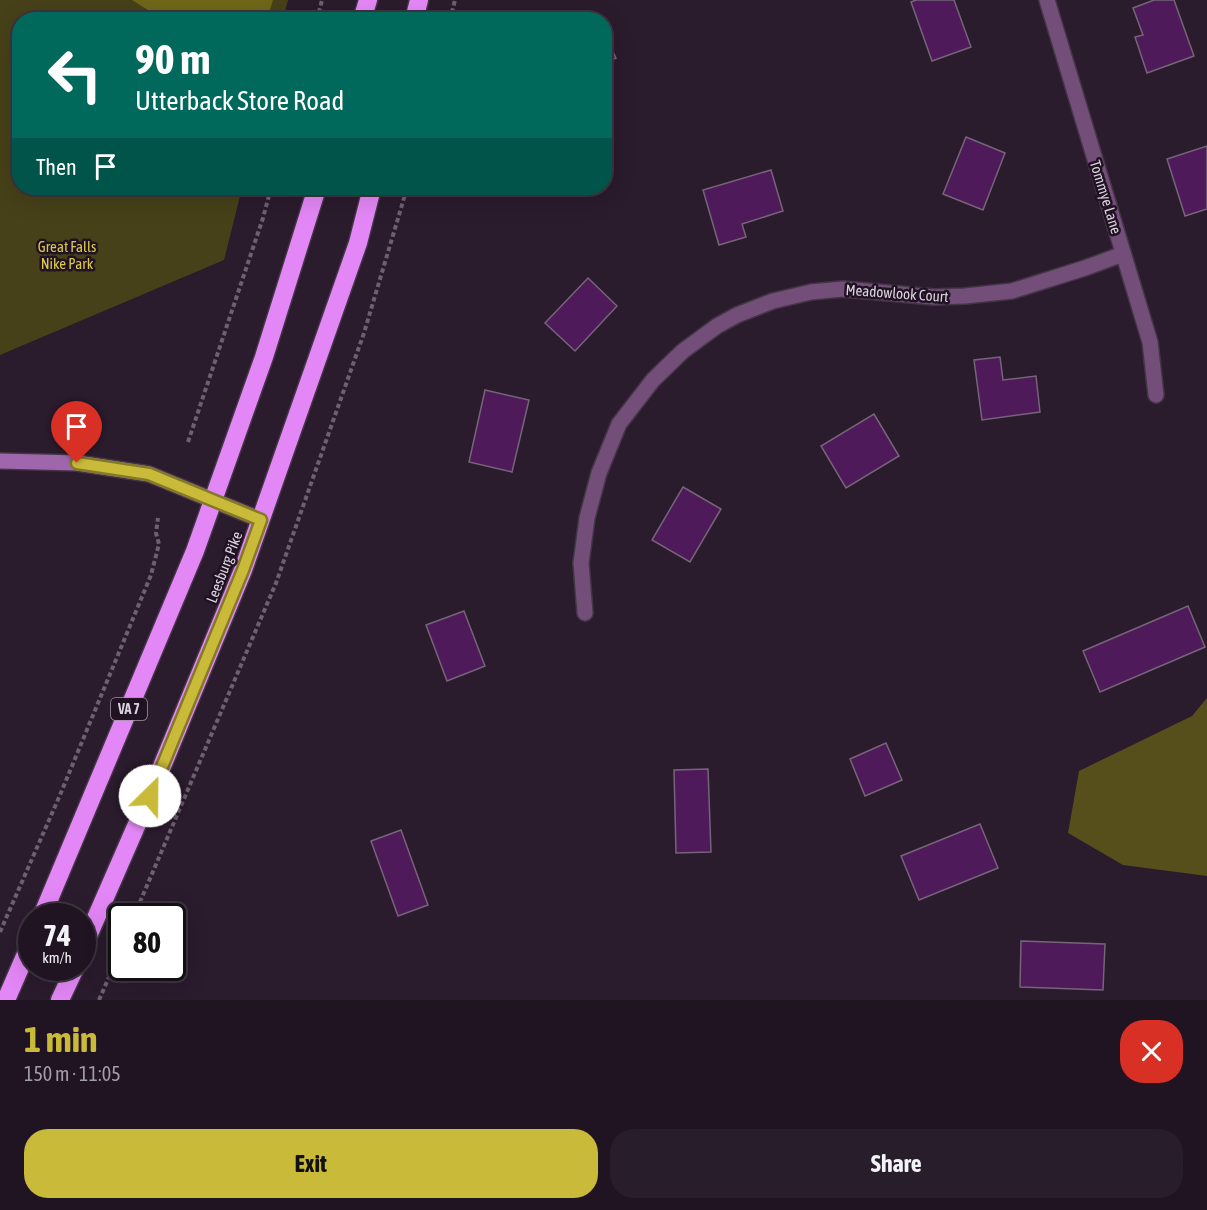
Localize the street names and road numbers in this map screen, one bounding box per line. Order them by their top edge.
street label: Tommye Lane [1087,158,1125,236]
street label: Meadowlook Court [845,281,949,305]
street label: Leesburg Pike [203,529,245,605]
road number: VA 7 [111,698,147,720]

